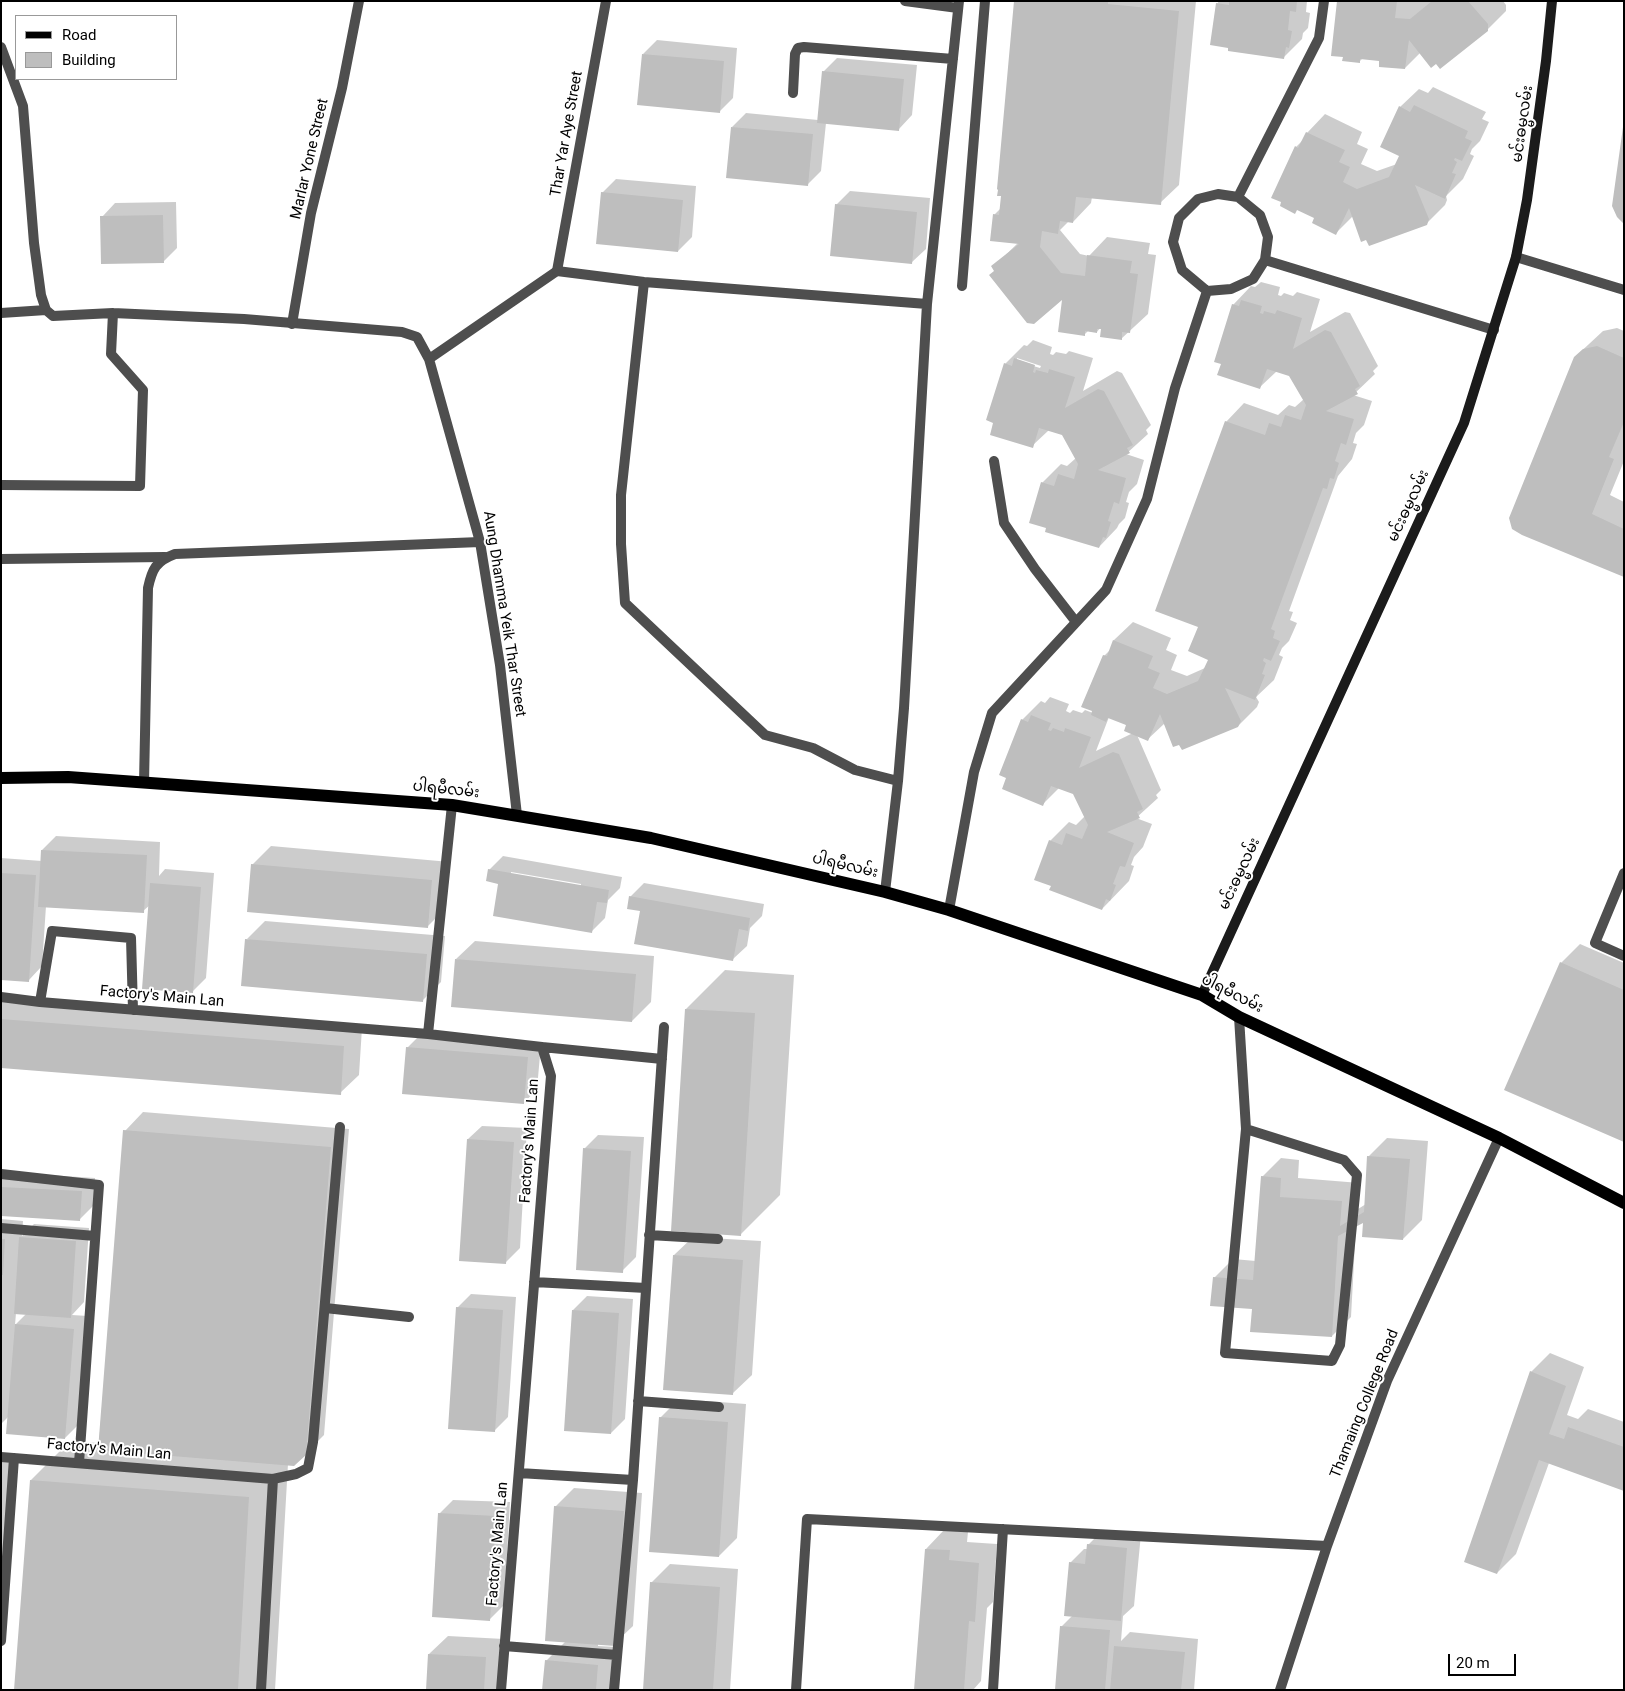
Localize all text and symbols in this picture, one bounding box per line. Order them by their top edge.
legend [15,15,178,80]
text: Road [62,26,96,44]
text: Building [62,51,116,69]
street label: Thar Yar Aye Street [547,70,587,198]
street label: မင်းဓမ္မလမ်း [1509,84,1537,164]
street label: Marlar Yone Street [287,97,333,221]
street label: မင်းဓမ္မလမ်း [1384,467,1434,545]
street label: Aung Dhamma Yeik Thar Street [479,510,529,718]
street label: ပါရမီလမ်း [412,778,480,802]
street label: မင်းဓမ္မလမ်း [1215,835,1265,913]
street label: ပါရမီလမ်း [810,850,880,882]
street label: ပါရမီလမ်း [1198,971,1266,1017]
street label: Factory's Main Lan [99,983,225,1011]
street label: Factory's Main Lan [517,1078,543,1204]
street label: Thamaing College Road [1327,1327,1403,1481]
street label: Factory's Main Lan [46,1436,172,1464]
street label: Factory's Main Lan [484,1481,512,1607]
scale bar [1450,1644,1518,1676]
text: 20 m [1456,1654,1490,1672]

